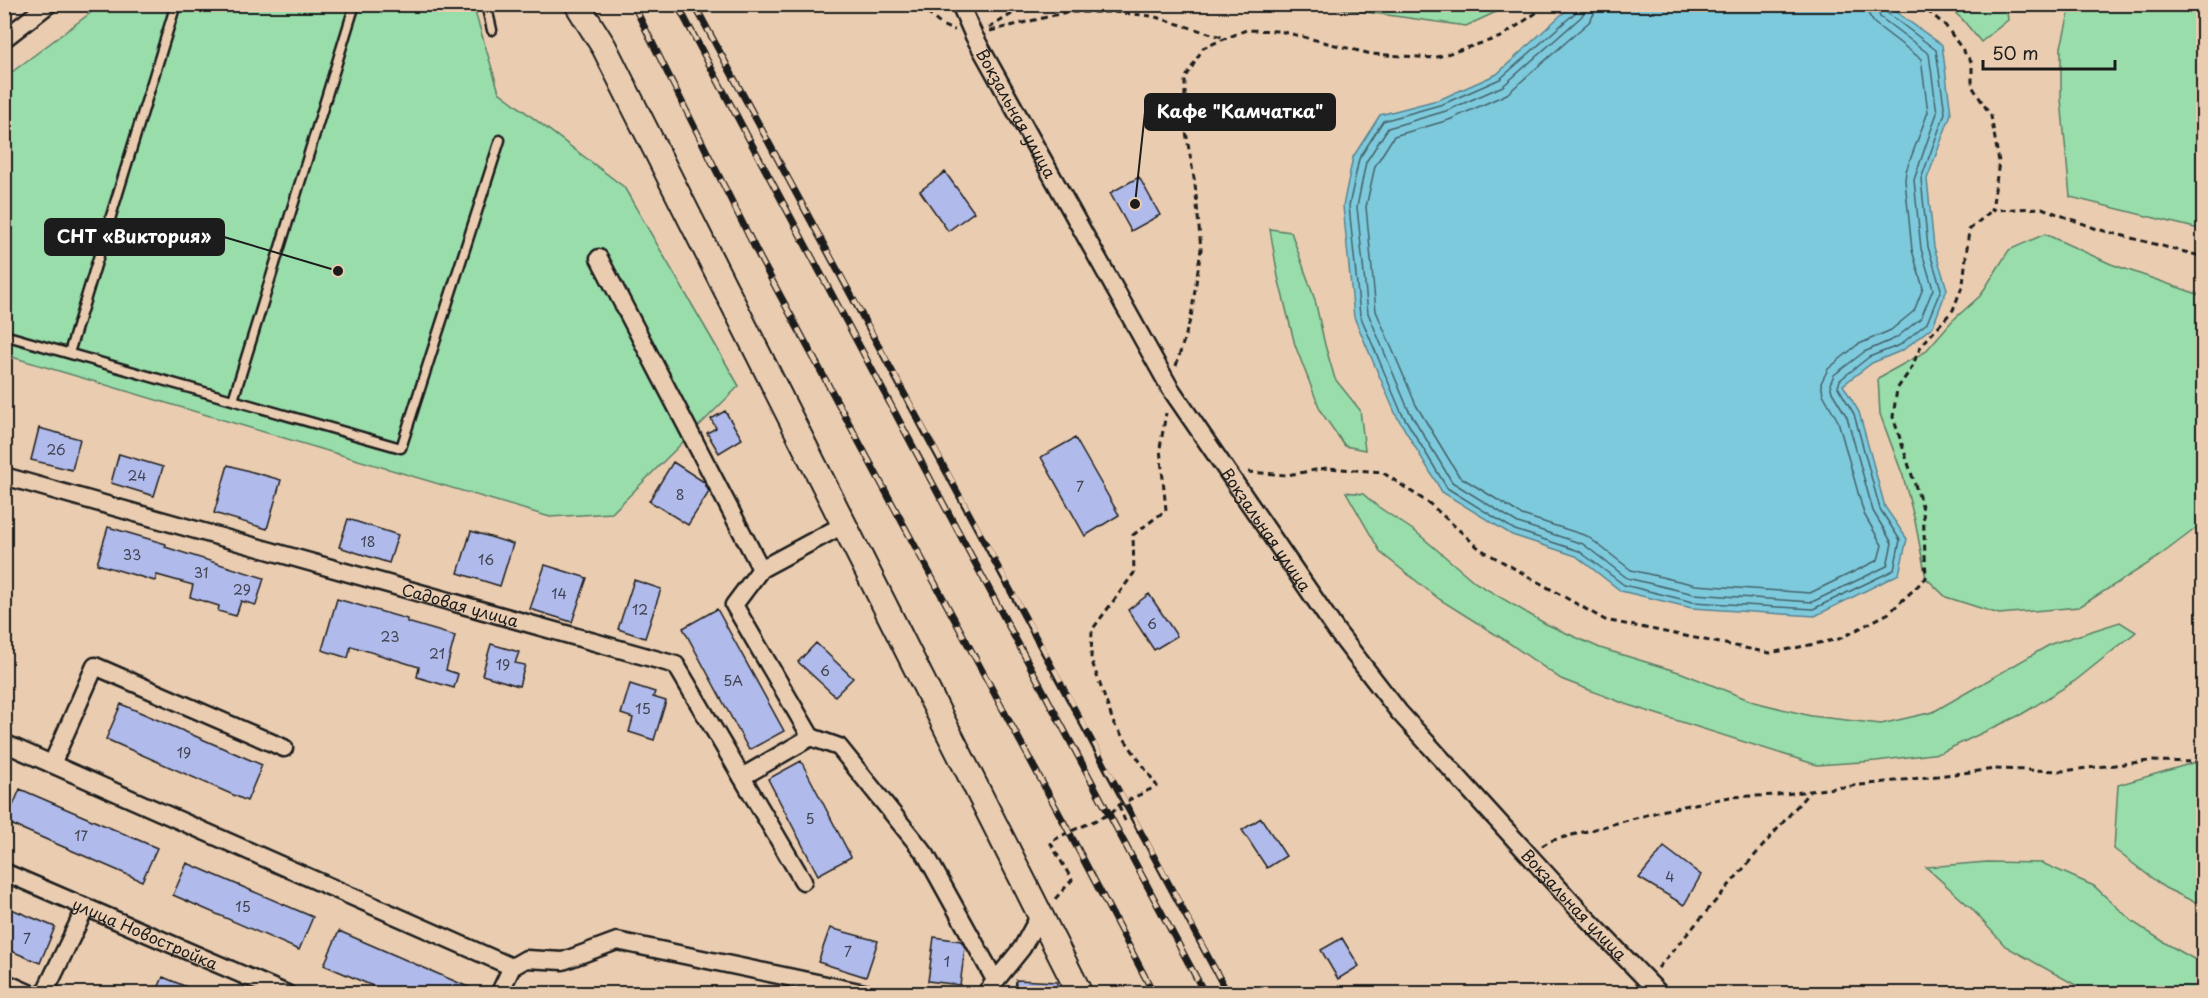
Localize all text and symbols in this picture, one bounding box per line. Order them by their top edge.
scale bar [1983,33,2115,71]
text: 50 m [1992,39,2039,66]
street label: Вокзальная улица [971,44,1063,182]
callout: Кафе "Камчатка" [1145,94,1335,130]
text: Кафе "Камчатка" [1157,97,1323,124]
callout: СНТ «Виктория» [45,219,224,255]
text: СНТ «Виктория» [57,222,211,249]
house number: 26 [46,439,66,460]
street label: Вокзальная улица [1216,463,1318,596]
house number: 24 [128,465,146,486]
house number: 7 [1076,476,1084,497]
house number: 8 [676,484,684,505]
house number: 18 [360,531,376,552]
house number: 33 [123,544,141,565]
house number: 16 [478,549,494,570]
house number: 31 [194,562,208,583]
street label: Садовая улица [399,576,522,632]
house number: 29 [233,579,251,600]
house number: 14 [551,583,567,604]
house number: 12 [632,599,648,620]
house number: 6 [1147,613,1157,634]
house number: 23 [381,626,399,647]
house number: 21 [429,643,445,664]
house number: 19 [496,654,510,675]
house number: 6 [820,660,830,681]
house number: 5А [723,670,743,691]
house number: 15 [635,698,651,719]
house number: 19 [177,742,191,763]
house number: 5 [805,808,815,829]
house number: 17 [74,825,88,846]
street label: Вокзальная улица [1516,843,1633,965]
house number: 4 [1665,866,1675,887]
street label: улица Новостройка [69,891,222,975]
house number: 15 [235,896,251,917]
house number: 7 [23,928,31,949]
house number: 7 [844,941,852,962]
house number: 1 [944,951,950,972]

